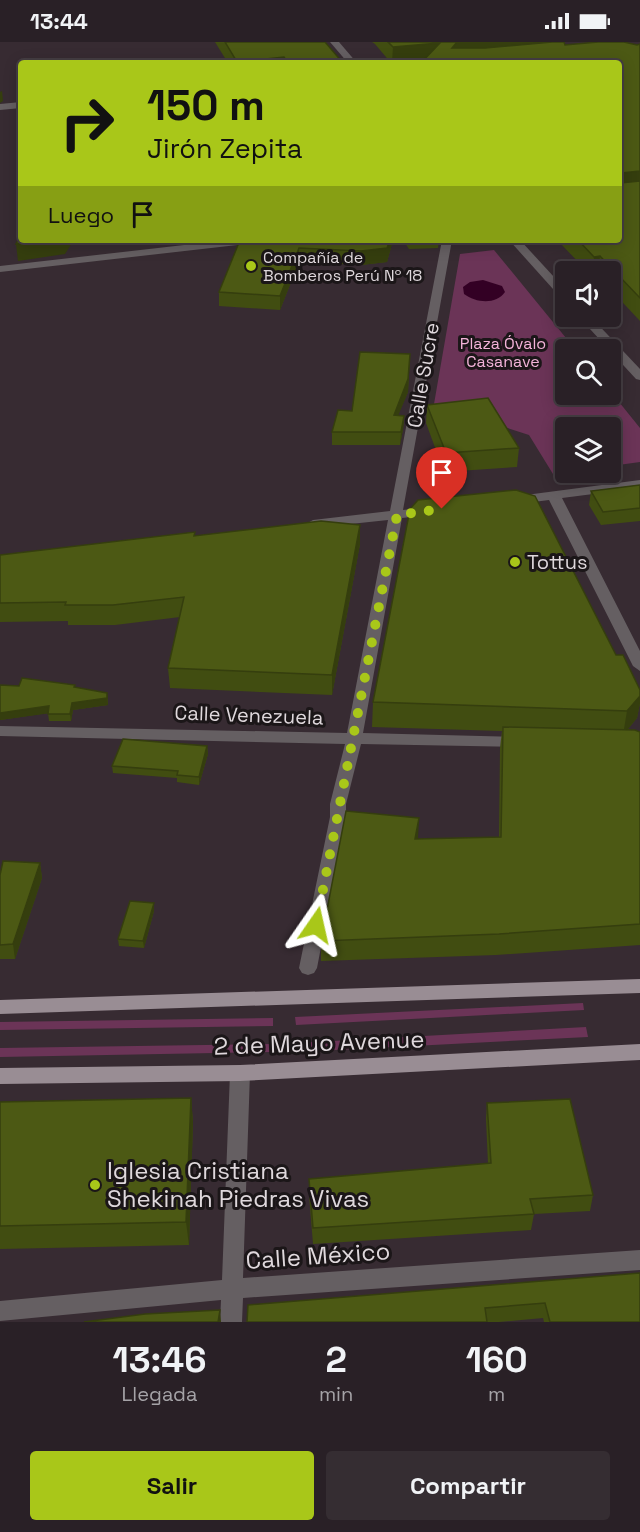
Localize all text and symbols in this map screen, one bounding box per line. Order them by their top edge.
text: 13:44 [30,7,88,35]
text: 150 m [147,79,265,132]
icon: right [48,84,126,162]
text: Jirón Zepita [147,131,303,166]
icon: arrive [126,198,159,231]
text: Luego [48,201,114,229]
place label: Compañía de Bomberos Perú Nº 18 [263,247,422,286]
marker: Compañía de Bomberos Perú Nº 18 [244,259,258,273]
map controls [555,261,621,483]
button: sound [555,261,621,327]
street label: Calle Sucre [401,320,445,430]
park label: Plaza Óvalo Casanave [460,333,546,372]
button: search [555,339,621,405]
button: layers [555,417,621,483]
pin [416,447,467,509]
icon: arrive [425,456,458,489]
place label: Tottus [527,549,588,575]
marker: Tottus [508,555,522,569]
street label: Calle Venezuela [174,699,324,731]
position arrow [284,893,348,957]
street label: 2 de Mayo Avenue [213,1023,425,1062]
place label: Iglesia Cristiana Shekinah Piedras Vivas [107,1155,369,1214]
marker: Iglesia Cristiana Shekinah Piedras Vivas [88,1178,102,1192]
street label: Calle México [245,1235,391,1276]
text: 13:46 [112,1337,206,1383]
text: 2 [325,1337,347,1383]
text: 160 [466,1337,528,1383]
text: Llegada [121,1381,198,1407]
text: min [319,1381,353,1407]
text: m [488,1381,505,1407]
button: Salir [30,1451,314,1520]
button: Compartir [326,1451,610,1520]

